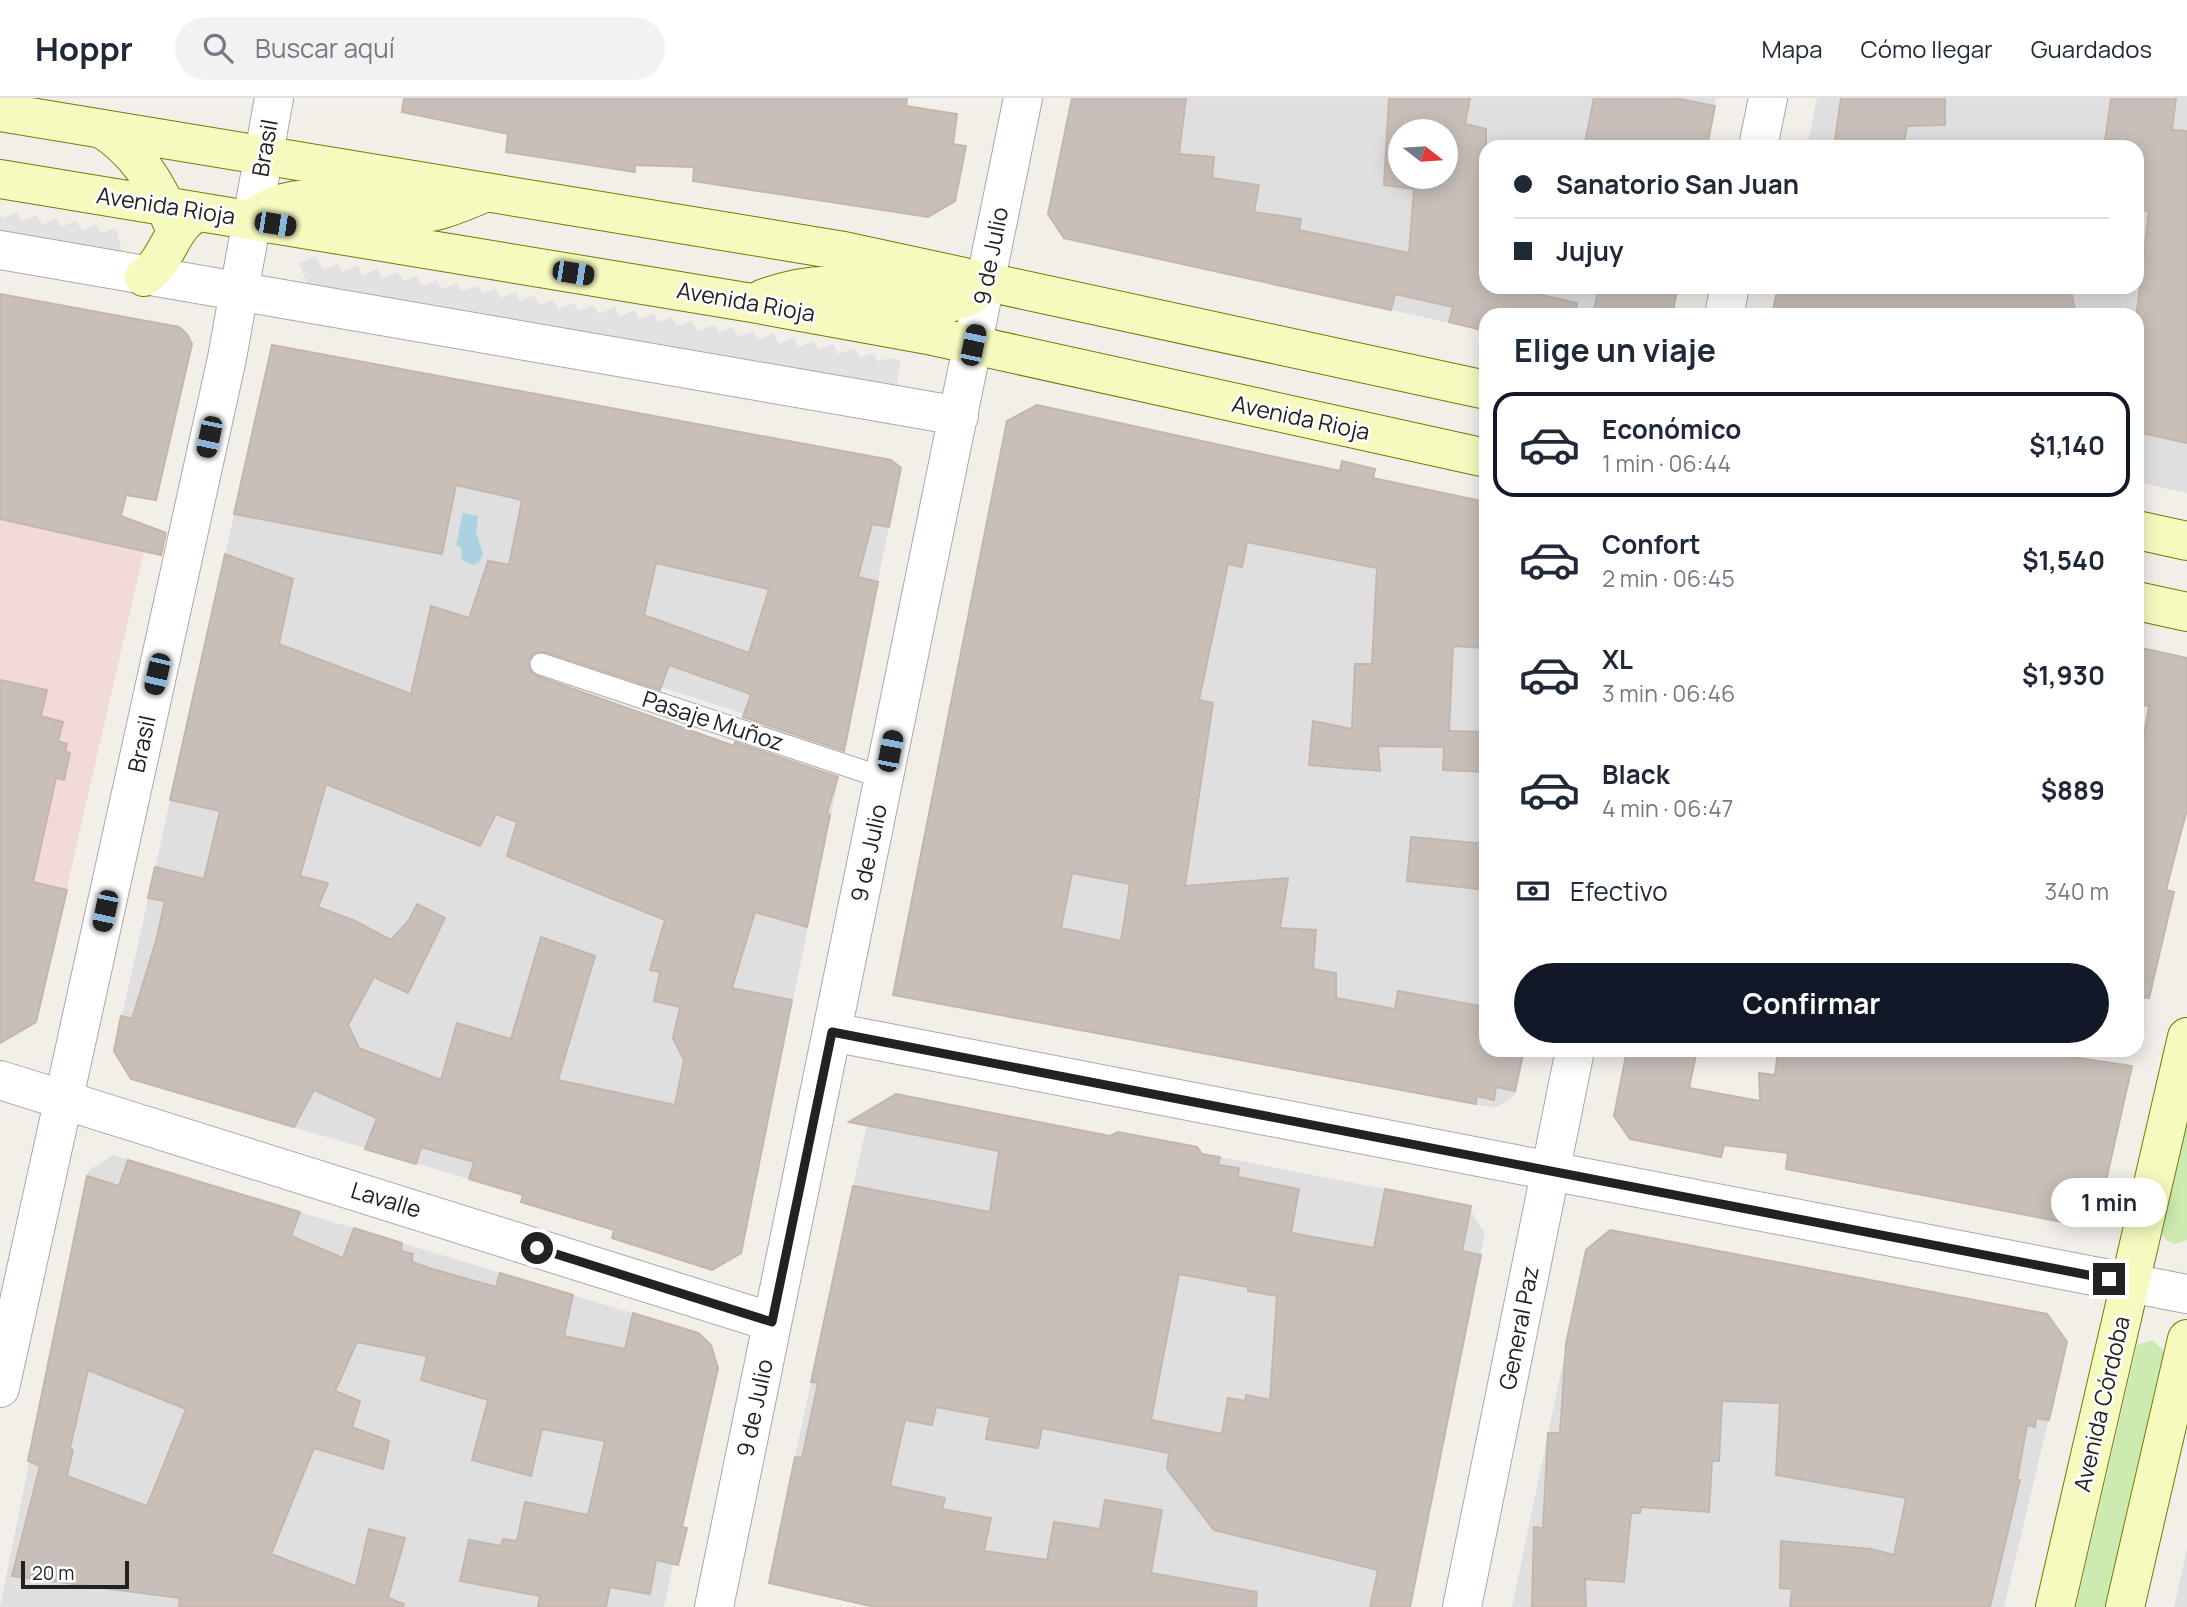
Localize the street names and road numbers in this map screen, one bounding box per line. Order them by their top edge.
street label: Brasil [243,117,285,179]
street label: Avenida Rioja [94,178,238,232]
street label: 9 de Julio [965,204,1015,308]
street label: Avenida Rioja [674,273,818,329]
street label: Avenida Rioja [1229,387,1373,447]
street label: Pasaje Muñoz [639,682,788,758]
street label: Brasil [119,712,163,775]
street label: 9 de Julio [842,801,894,905]
street label: Lavalle [347,1173,425,1225]
street label: General Paz [1490,1263,1546,1392]
street label: Avenida Córdoba [2065,1313,2137,1495]
street label: 9 de Julio [728,1356,780,1460]

